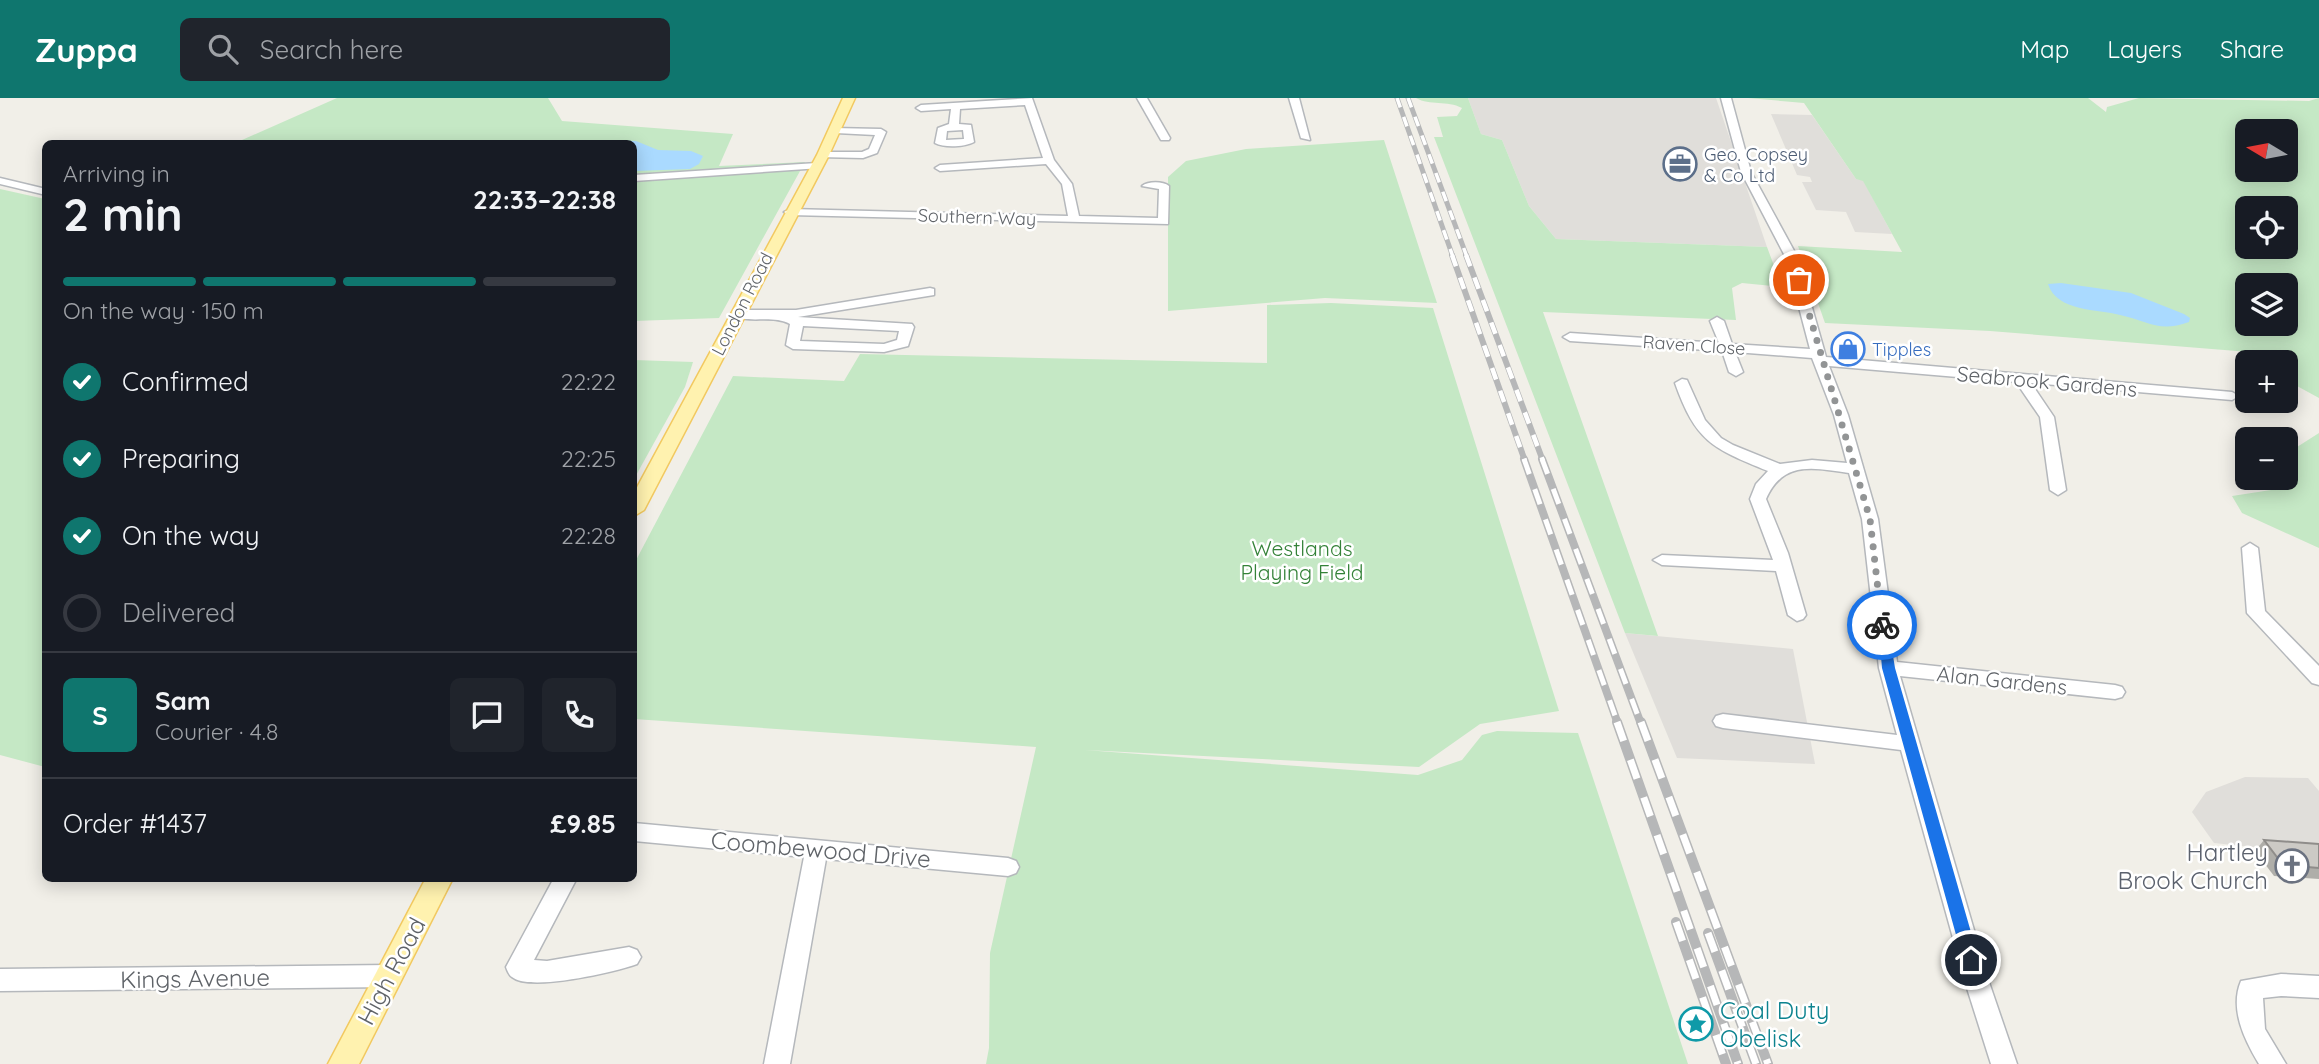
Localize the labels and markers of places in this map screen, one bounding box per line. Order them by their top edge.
place label: Geo. Copsey & Co Ltd [1704,143,1808,187]
office icon: Geo. Copsey & Co Ltd [1661,145,1699,183]
pin [1769,250,1829,310]
shop icon: Tipples [1829,330,1867,368]
place label: Tipples [1872,338,1931,361]
place label: Hartley Brook Church [2118,837,2268,895]
church icon: Hartley Brook Church [2273,847,2311,885]
pin [1941,930,2001,990]
place label: Coal Duty Obelisk [1720,995,1829,1053]
place icon: Coal Duty Obelisk [1677,1005,1715,1043]

